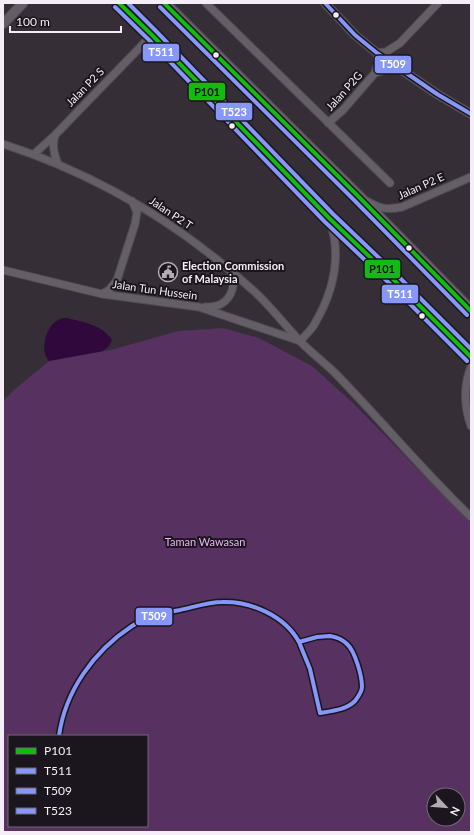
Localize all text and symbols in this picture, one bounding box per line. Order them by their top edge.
scale bar [10,8,121,34]
unlabelled marker [331,10,341,20]
text: 100 m [16,14,50,29]
line badge: T511 [142,43,180,62]
text: T511 [148,45,174,58]
unlabelled marker [211,50,221,60]
line badge: T509 [374,55,412,74]
text: T509 [380,57,406,70]
street label: Jalan P2 S [63,65,106,109]
street label: Jalan P2G [323,69,364,113]
line badge: P101 [188,82,226,101]
text: P101 [194,85,220,98]
line badge: T523 [215,102,253,121]
text: T523 [221,105,247,118]
unlabelled marker [227,121,237,131]
street label: Jalan P2 E [396,170,446,201]
street label: Jalan P2 T [147,194,196,232]
unlabelled marker [404,243,414,253]
place label: Election Commission of Malaysia [182,259,284,285]
line badge: P101 [364,259,401,279]
public building icon: Election Commission of Malaysia [157,261,179,283]
text: P101 [369,262,395,275]
street label: Jalan Tun Hussein [112,277,198,302]
line badge: T511 [381,284,419,304]
text: T511 [387,287,413,300]
unlabelled marker [417,311,427,321]
park label: Taman Wawasan [165,535,245,548]
line badge: T509 [135,607,173,626]
text: T509 [141,609,167,622]
legend [8,735,148,827]
text: P101 [44,743,72,758]
text: T511 [44,763,72,778]
text: T509 [44,783,72,798]
north arrow [426,787,466,827]
text: T523 [44,803,72,818]
text: N [448,805,463,818]

